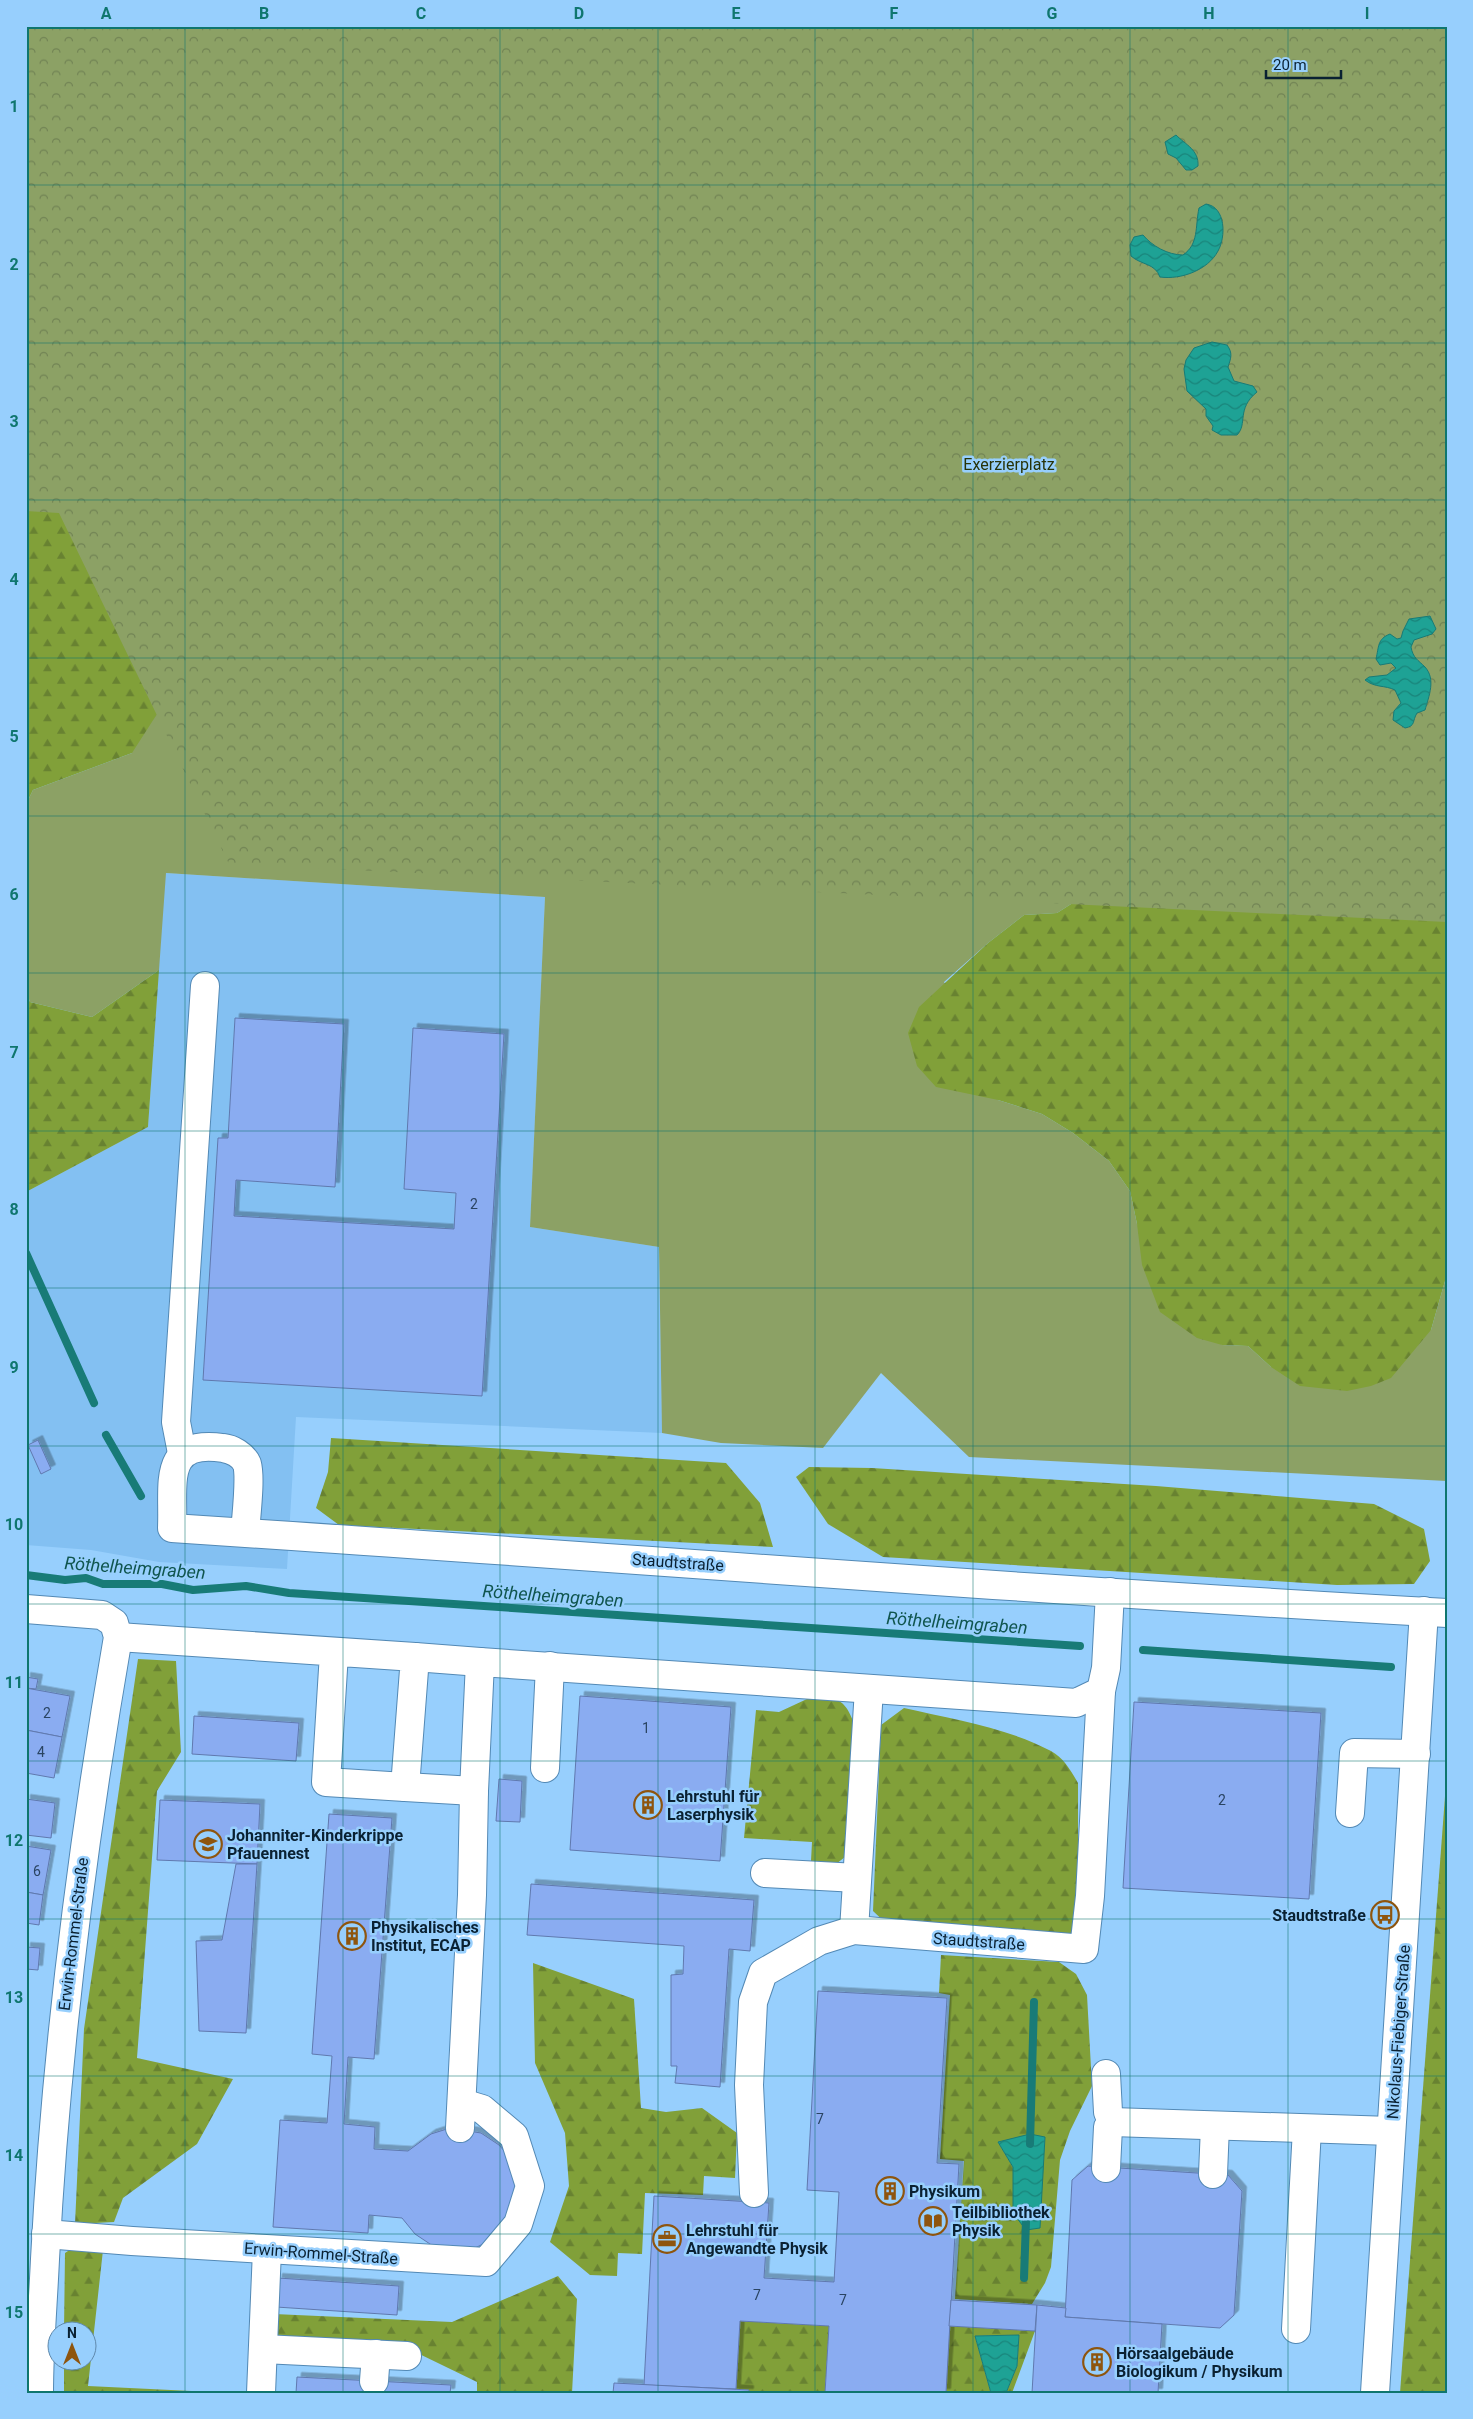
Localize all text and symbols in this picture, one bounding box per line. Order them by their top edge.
text: A [101,4,112,23]
text: B [259,4,269,23]
text: C [416,4,426,23]
text: D [574,4,584,23]
text: E [732,4,741,23]
text: F [890,4,899,23]
text: G [1047,4,1058,23]
text: H [1203,4,1215,23]
text: I [1365,4,1369,23]
scale bar [1266,48,1340,80]
text: 20 m [1273,56,1307,74]
text: 1 [9,97,19,116]
text: 2 [9,255,19,274]
text: 3 [9,412,19,431]
park label: Exerzierplatz [963,455,1055,474]
text: 4 [9,570,19,589]
text: 5 [9,727,19,746]
text: 6 [9,885,19,904]
text: 7 [9,1043,19,1062]
house number: 2 [470,1196,478,1212]
text: 8 [9,1200,19,1219]
text: 9 [9,1358,19,1377]
text: 10 [5,1515,23,1534]
street label: Staudtstraße [632,1550,724,1575]
water label: Röthelheimgraben [64,1552,206,1583]
water label: Röthelheimgraben [482,1580,624,1611]
water label: Röthelheimgraben [886,1607,1028,1638]
text: 11 [5,1673,23,1692]
house number: 2 [43,1705,51,1721]
house number: 1 [642,1720,650,1736]
house number: 4 [37,1744,45,1760]
place label: Lehrstuhl für Laserphysik [667,1787,760,1824]
building icon: Lehrstuhl für Laserphysik [633,1790,663,1820]
house number: 2 [1218,1792,1226,1808]
place label: Johanniter-Kinderkrippe Pfauennest [227,1826,403,1863]
school or university icon: Johanniter-Kinderkrippe Pfauennest [193,1829,223,1859]
text: 12 [5,1831,23,1850]
street label: Erwin-Rommel-Straße [55,1856,92,2012]
house number: 6 [33,1863,41,1879]
bus stop icon: Staudtstraße [1370,1900,1400,1930]
place label: Staudtstraße [1272,1906,1366,1925]
place label: Physikalisches Institut, ECAP [371,1918,479,1955]
building icon: Physikalisches Institut, ECAP [337,1921,367,1951]
street label: Staudtstraße [933,1929,1025,1954]
street label: Nikolaus-Fiebiger-Straße [1383,1944,1414,2120]
text: 13 [5,1988,23,2007]
house number: 7 [816,2111,824,2127]
text: 14 [5,2146,23,2165]
building icon: Physikum [875,2176,905,2206]
place label: Physikum [909,2182,980,2201]
place label: Teilbibliothek Physik [952,2203,1050,2240]
library icon: Teilbibliothek Physik [918,2206,948,2236]
place label: Lehrstuhl für Angewandte Physik [686,2221,828,2258]
office icon: Lehrstuhl für Angewandte Physik [652,2224,682,2254]
street label: Erwin-Rommel-Straße [243,2239,399,2268]
house number: 7 [753,2287,761,2303]
house number: 7 [839,2292,847,2308]
text: 15 [5,2303,23,2322]
north arrow [48,2322,98,2372]
text: N [67,2325,77,2341]
place label: Hörsaalgebäude Biologikum / Physikum [1116,2344,1283,2381]
building icon: Hörsaalgebäude Biologikum / Physikum [1082,2347,1112,2377]

